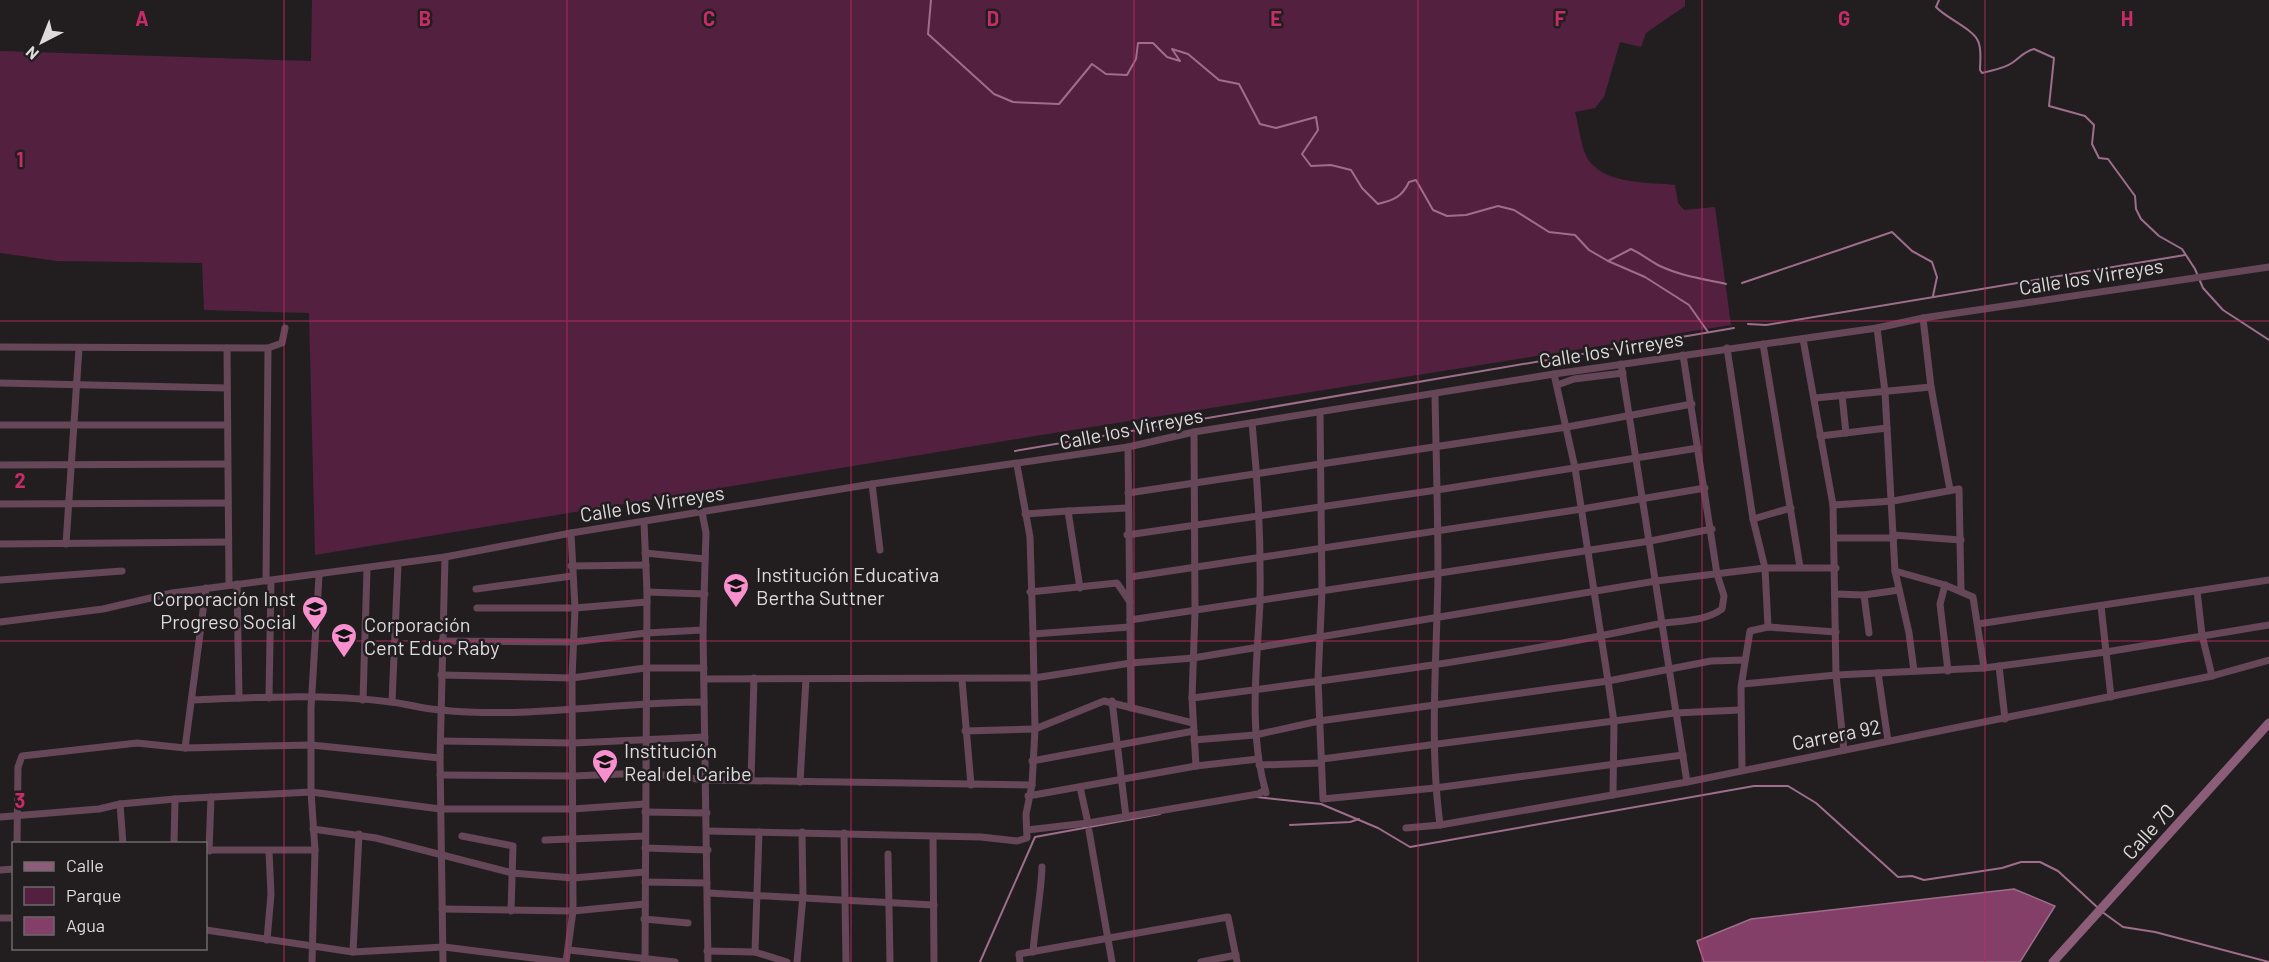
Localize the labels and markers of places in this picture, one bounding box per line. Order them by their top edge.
place label: Institución Educativa Bertha Suttner [756,562,939,609]
school or university icon: Institución Educativa Bertha Suttner [721,571,751,609]
place label: Corporación Inst Progreso Social [153,586,296,633]
school or university icon: Corporación Inst Progreso Social [300,594,330,632]
place label: Corporación Cent Educ Raby [364,612,499,659]
school or university icon: Corporación Cent Educ Raby [329,621,359,659]
place label: Institución Real del Caribe [624,738,752,785]
school or university icon: Institución Real del Caribe [590,747,620,785]

